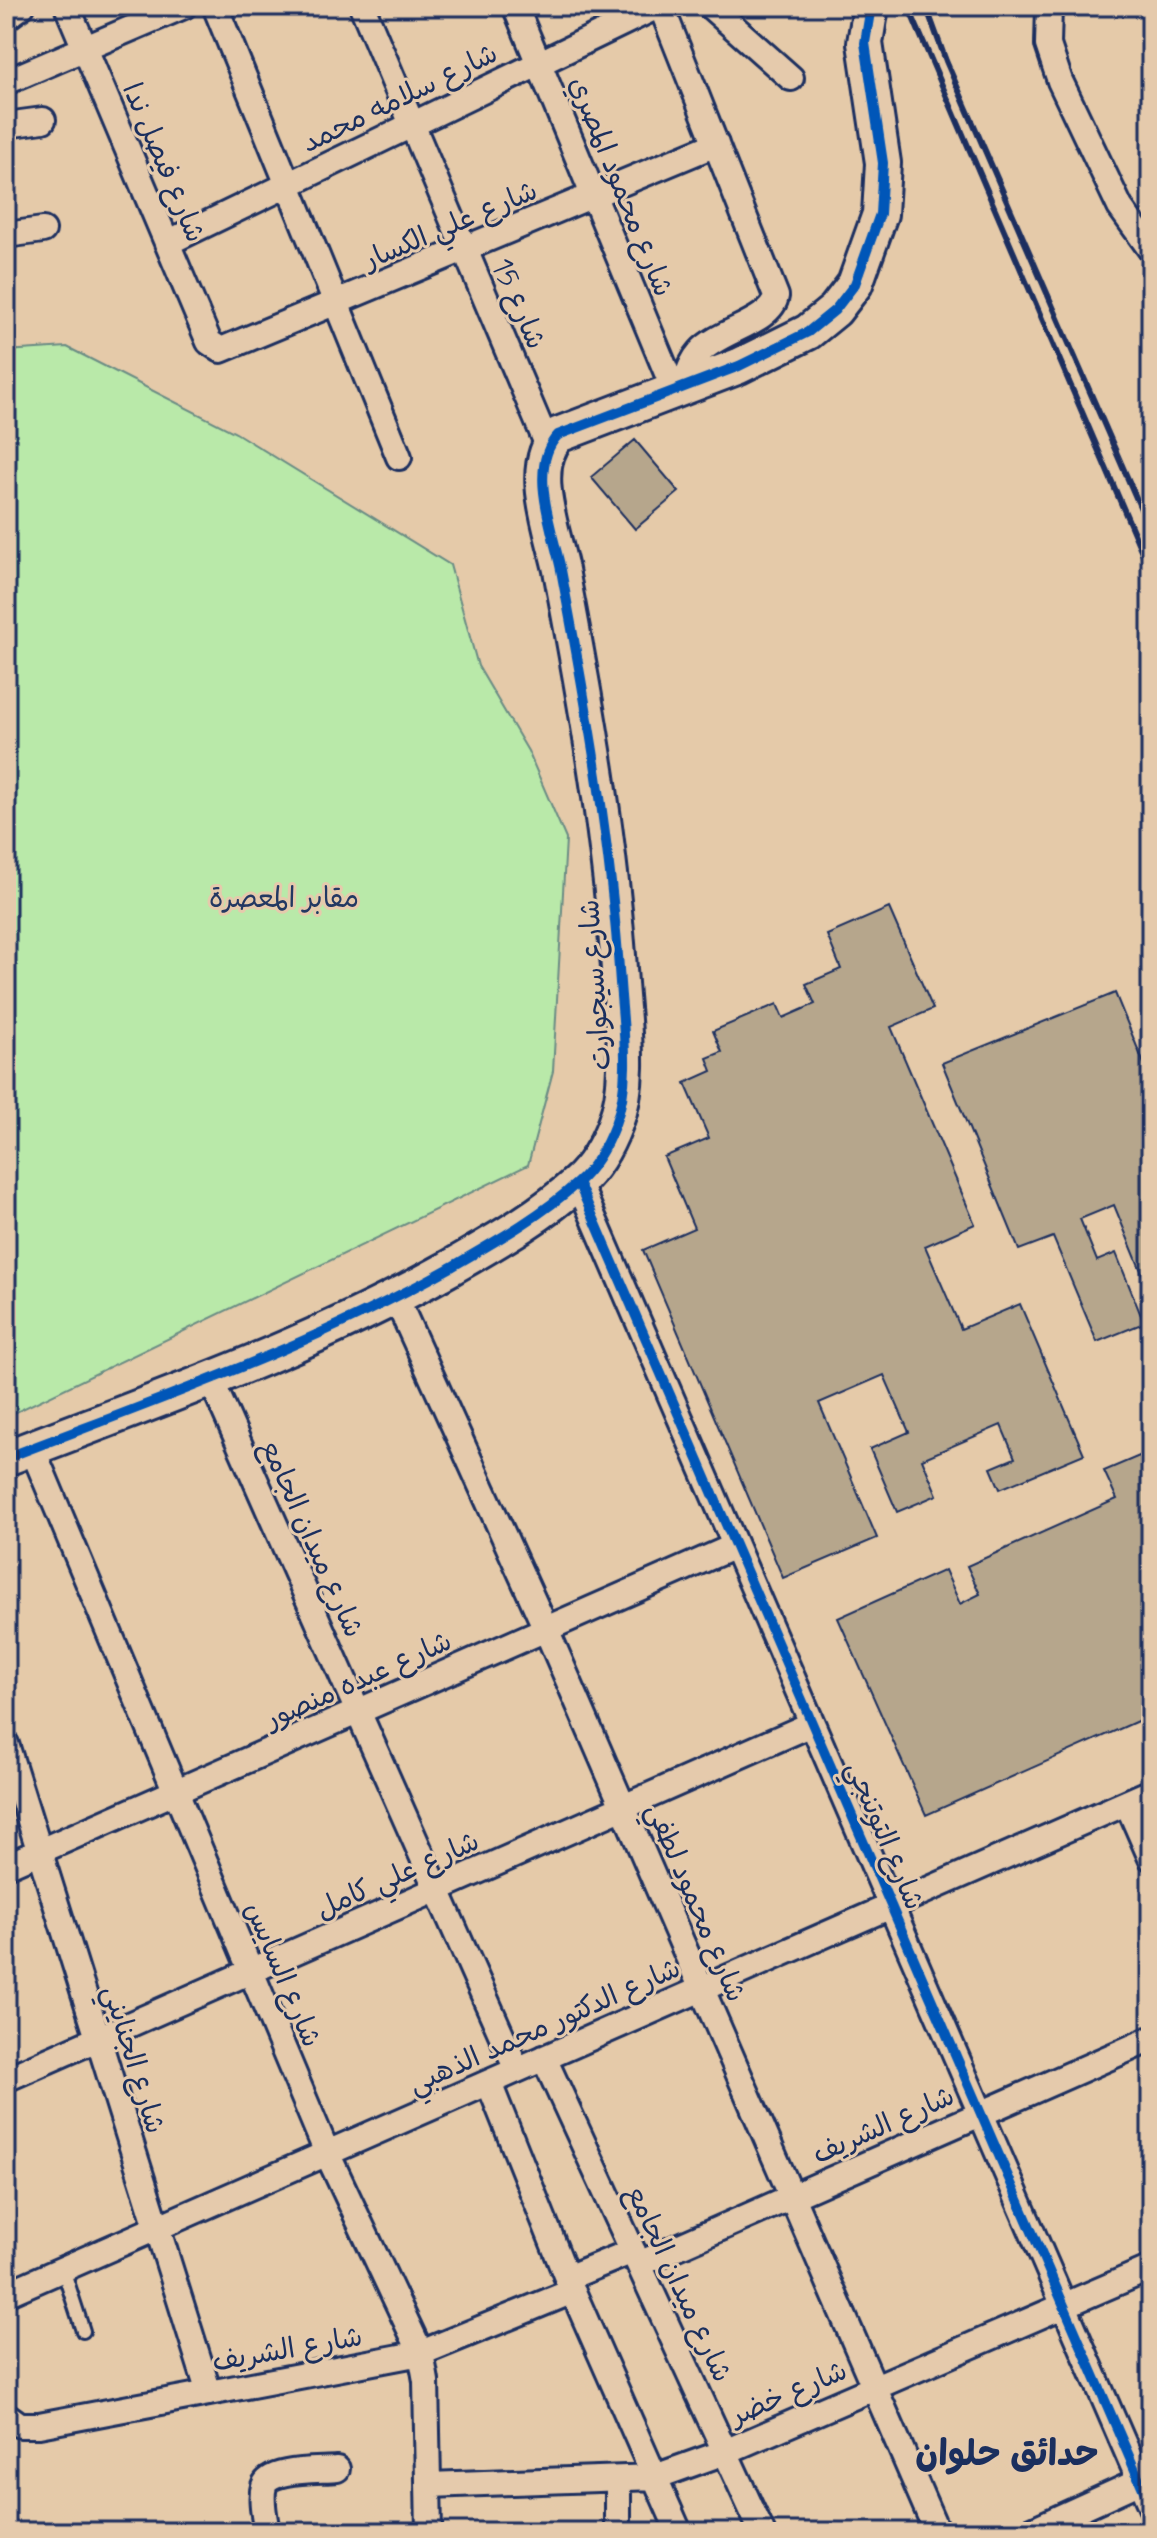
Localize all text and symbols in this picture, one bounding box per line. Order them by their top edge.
street label: شارع سلامه محمد [296,36,504,163]
street label: شارع محمود المصري [559,71,681,302]
street label: شارع فيصل ندا [112,78,213,248]
street label: شارع علي الكسار [357,173,545,284]
street label: شارع 15 [482,253,553,355]
park label: مقابر المعصرة [209,881,359,918]
street label: شارع سيجوارت [572,898,621,1072]
street label: شارع ميدان الجامع [250,1434,371,1644]
street label: شارع عبده منصور [258,1624,458,1740]
street label: شارع التوتنجي [832,1756,932,1918]
street label: شارع محمود لطفي [632,1798,753,2010]
street label: شارع علي كامل [310,1824,487,1932]
street label: شارع السايس [235,1897,329,2053]
street label: شارع الدكتور محمد الذهبي [403,1951,688,2108]
street label: شارع الجنايني [89,1981,173,2140]
street label: شارع الشريف [807,2079,961,2174]
street label: شارع ميدان الجامع [616,2180,740,2388]
street label: شارع الشريف [209,2319,365,2382]
street label: شارع خضر [723,2353,853,2436]
district label: حدائق حلوان [915,2432,1099,2479]

